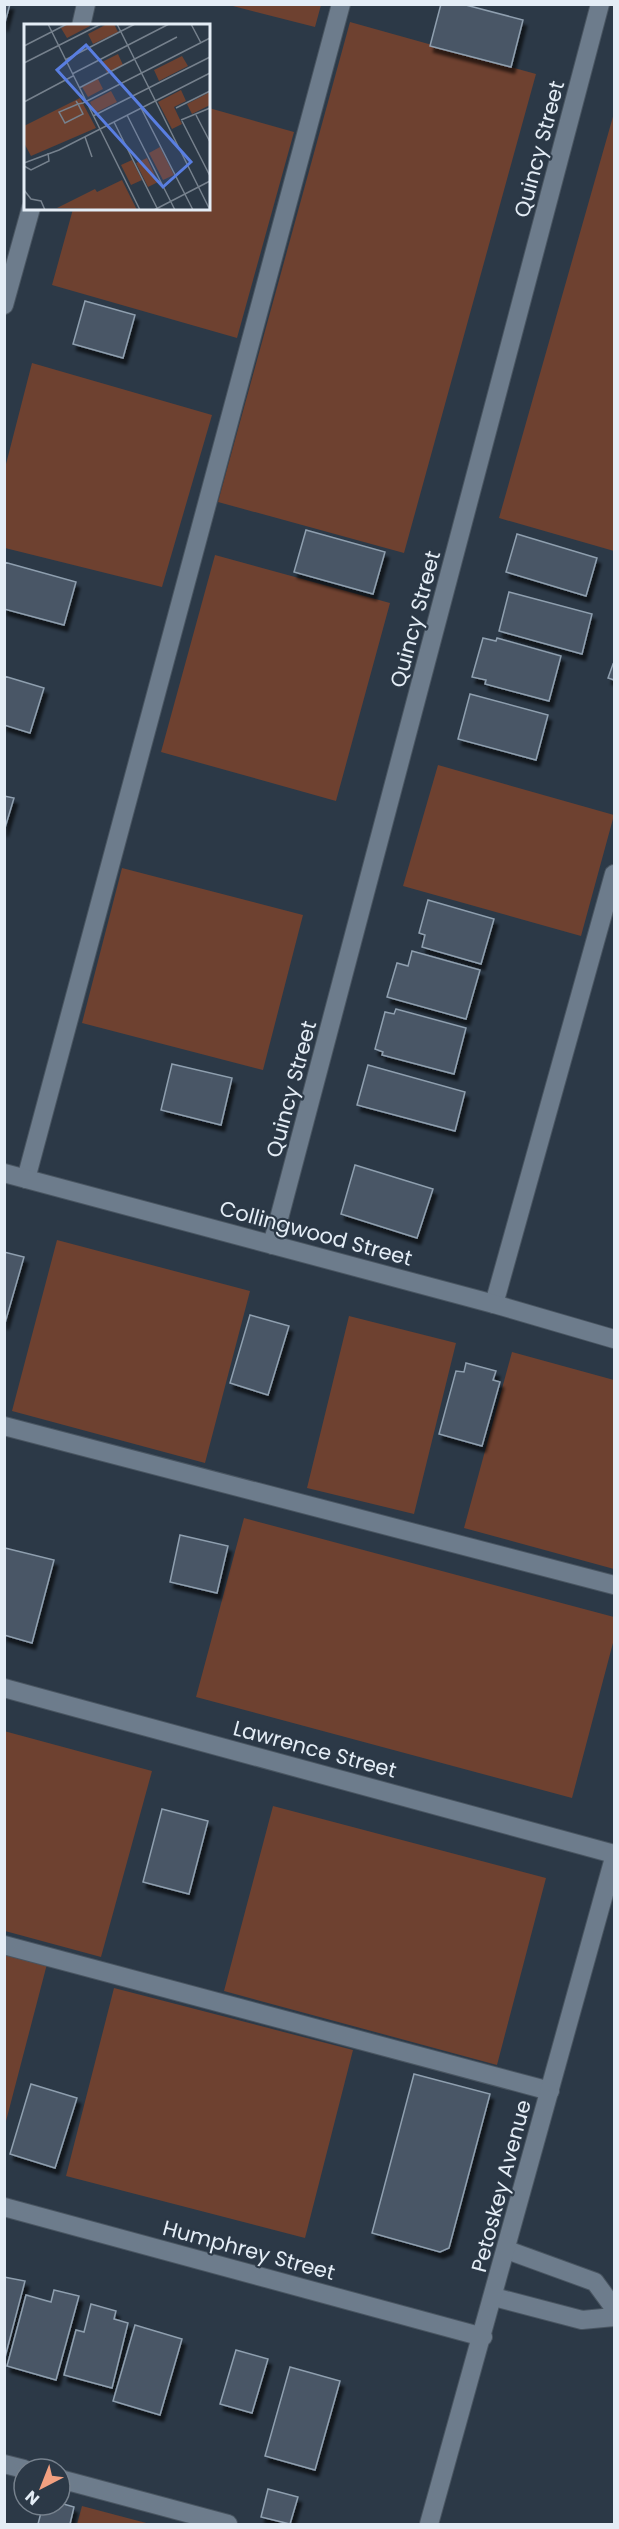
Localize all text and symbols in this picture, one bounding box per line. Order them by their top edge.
inset map [24,24,210,210]
street label: Quincy Street [507,78,571,220]
street label: Quincy Street [383,548,447,690]
street label: Quincy Street [259,1018,323,1160]
street label: Collingwood Street [217,1193,415,1273]
street label: Lawrence Street [230,1713,400,1785]
street label: Petoskey Avenue [464,2097,538,2275]
street label: Humphrey Street [160,2213,338,2287]
north arrow [12,2457,72,2517]
text: N [20,2485,44,2510]

